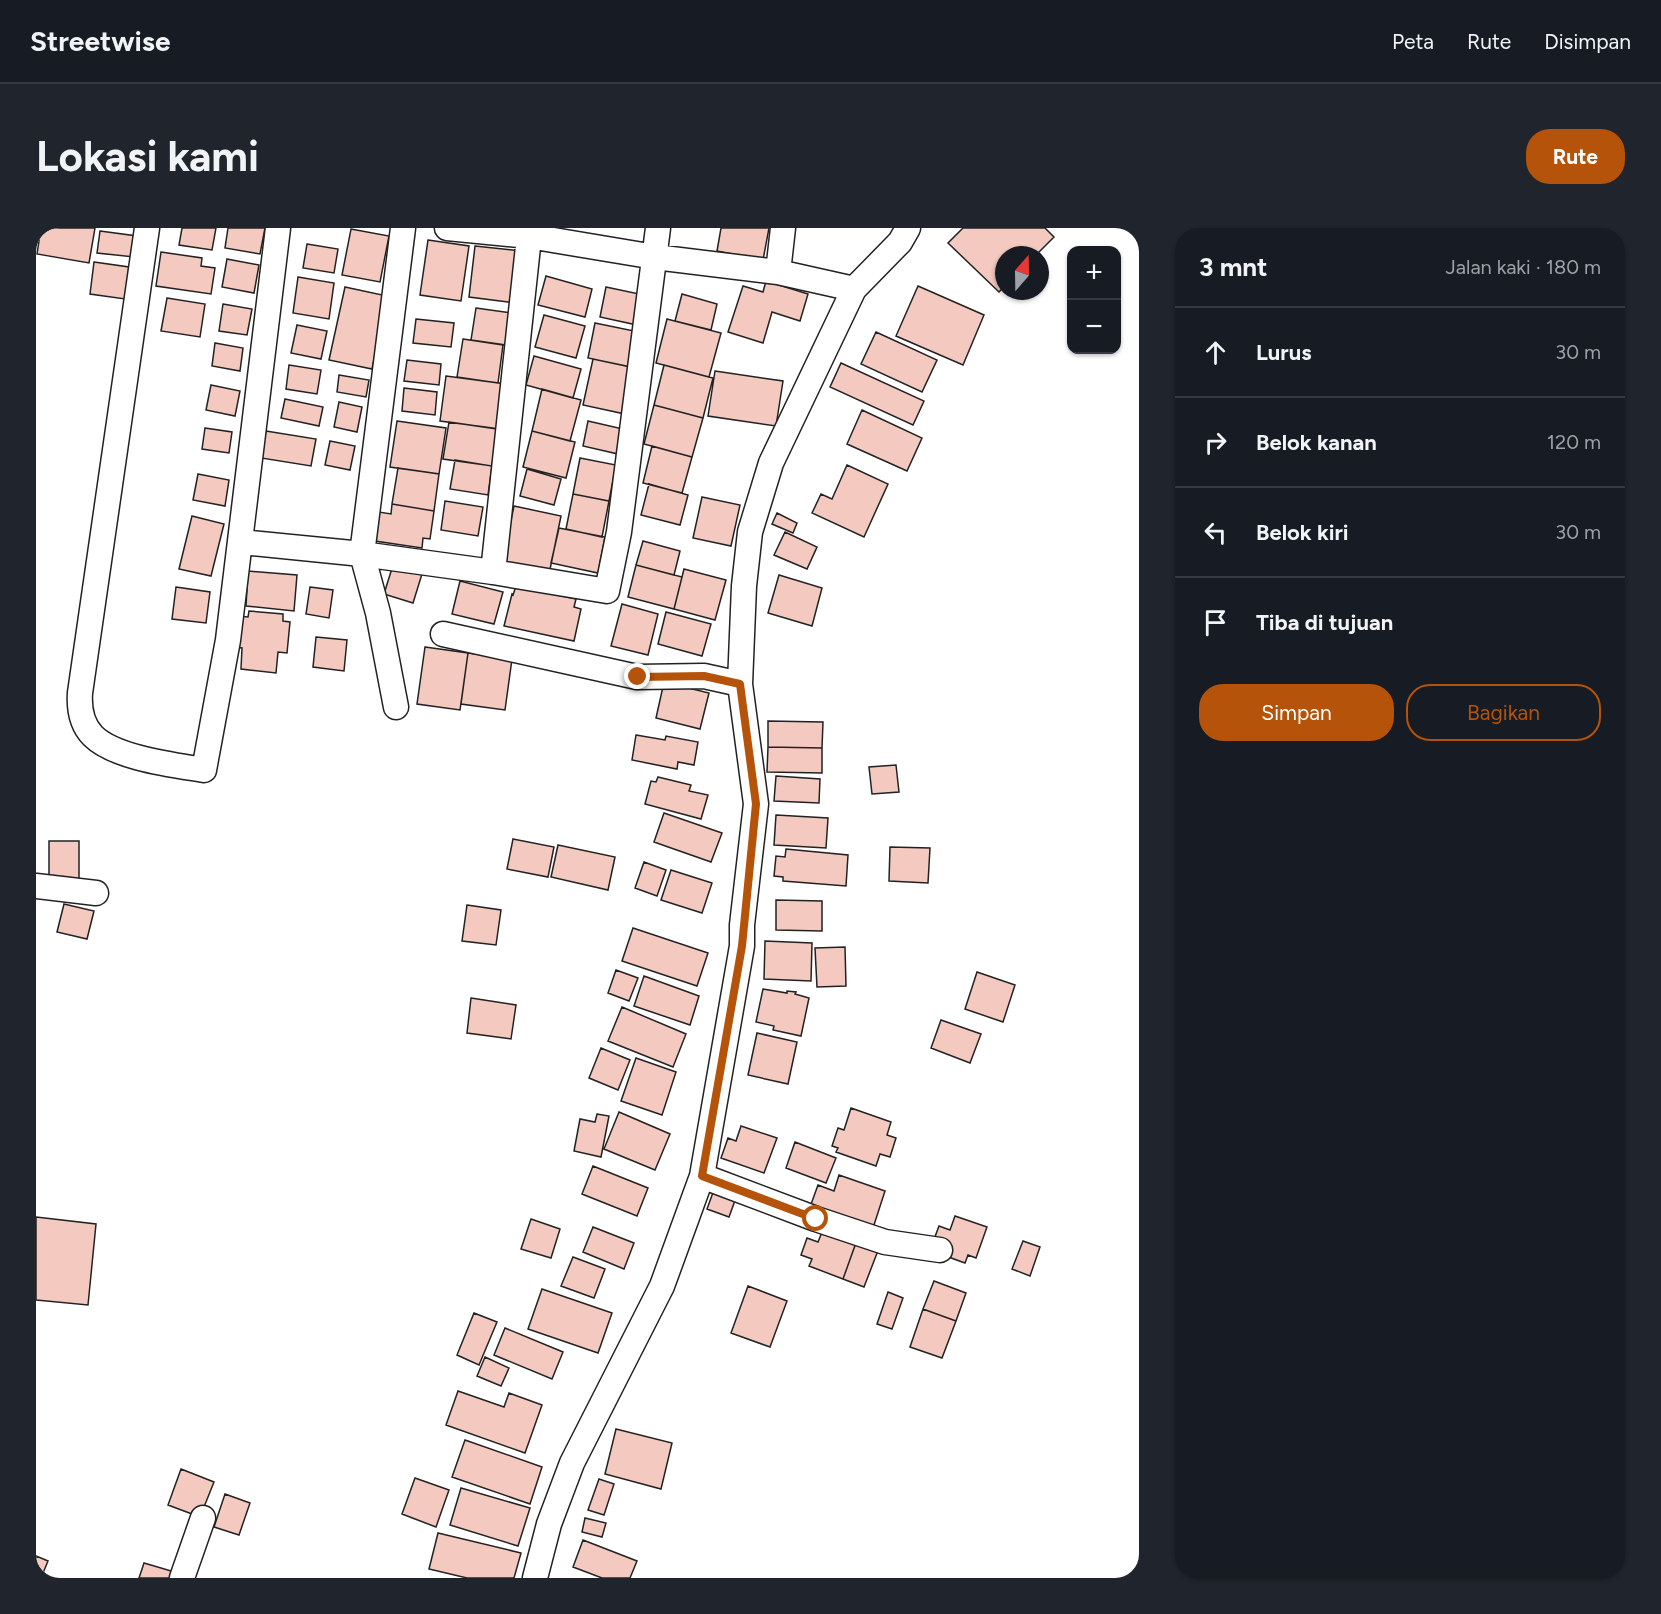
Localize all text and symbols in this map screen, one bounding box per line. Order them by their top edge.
text: Streetwise [30,24,170,58]
text: Peta [1392,29,1434,54]
text: Rute [1467,29,1511,54]
text: Disimpan [1544,29,1631,54]
button: Rute [1526,129,1625,184]
text: Lokasi kami [36,131,259,182]
north arrow [995,246,1049,300]
map controls [1067,246,1121,354]
button: + [1067,246,1121,300]
text: 3 mnt [1199,251,1268,283]
text: Jalan kaki · 180 m [1445,255,1601,279]
button: − [1067,300,1121,354]
icon: ahead [1199,336,1232,369]
text: Lurus [1256,339,1311,366]
text: 30 m [1555,340,1601,364]
icon: right [1199,426,1232,459]
text: Belok kanan [1256,429,1377,456]
text: 120 m [1547,430,1601,454]
icon: left [1199,516,1232,549]
text: Belok kiri [1256,519,1349,546]
text: 30 m [1555,520,1601,544]
icon: arrive [1199,606,1232,639]
text: Tiba di tujuan [1256,609,1393,636]
route end [624,663,650,689]
button: Simpan [1199,684,1394,741]
button: Bagikan [1406,684,1601,741]
route start [802,1205,828,1231]

